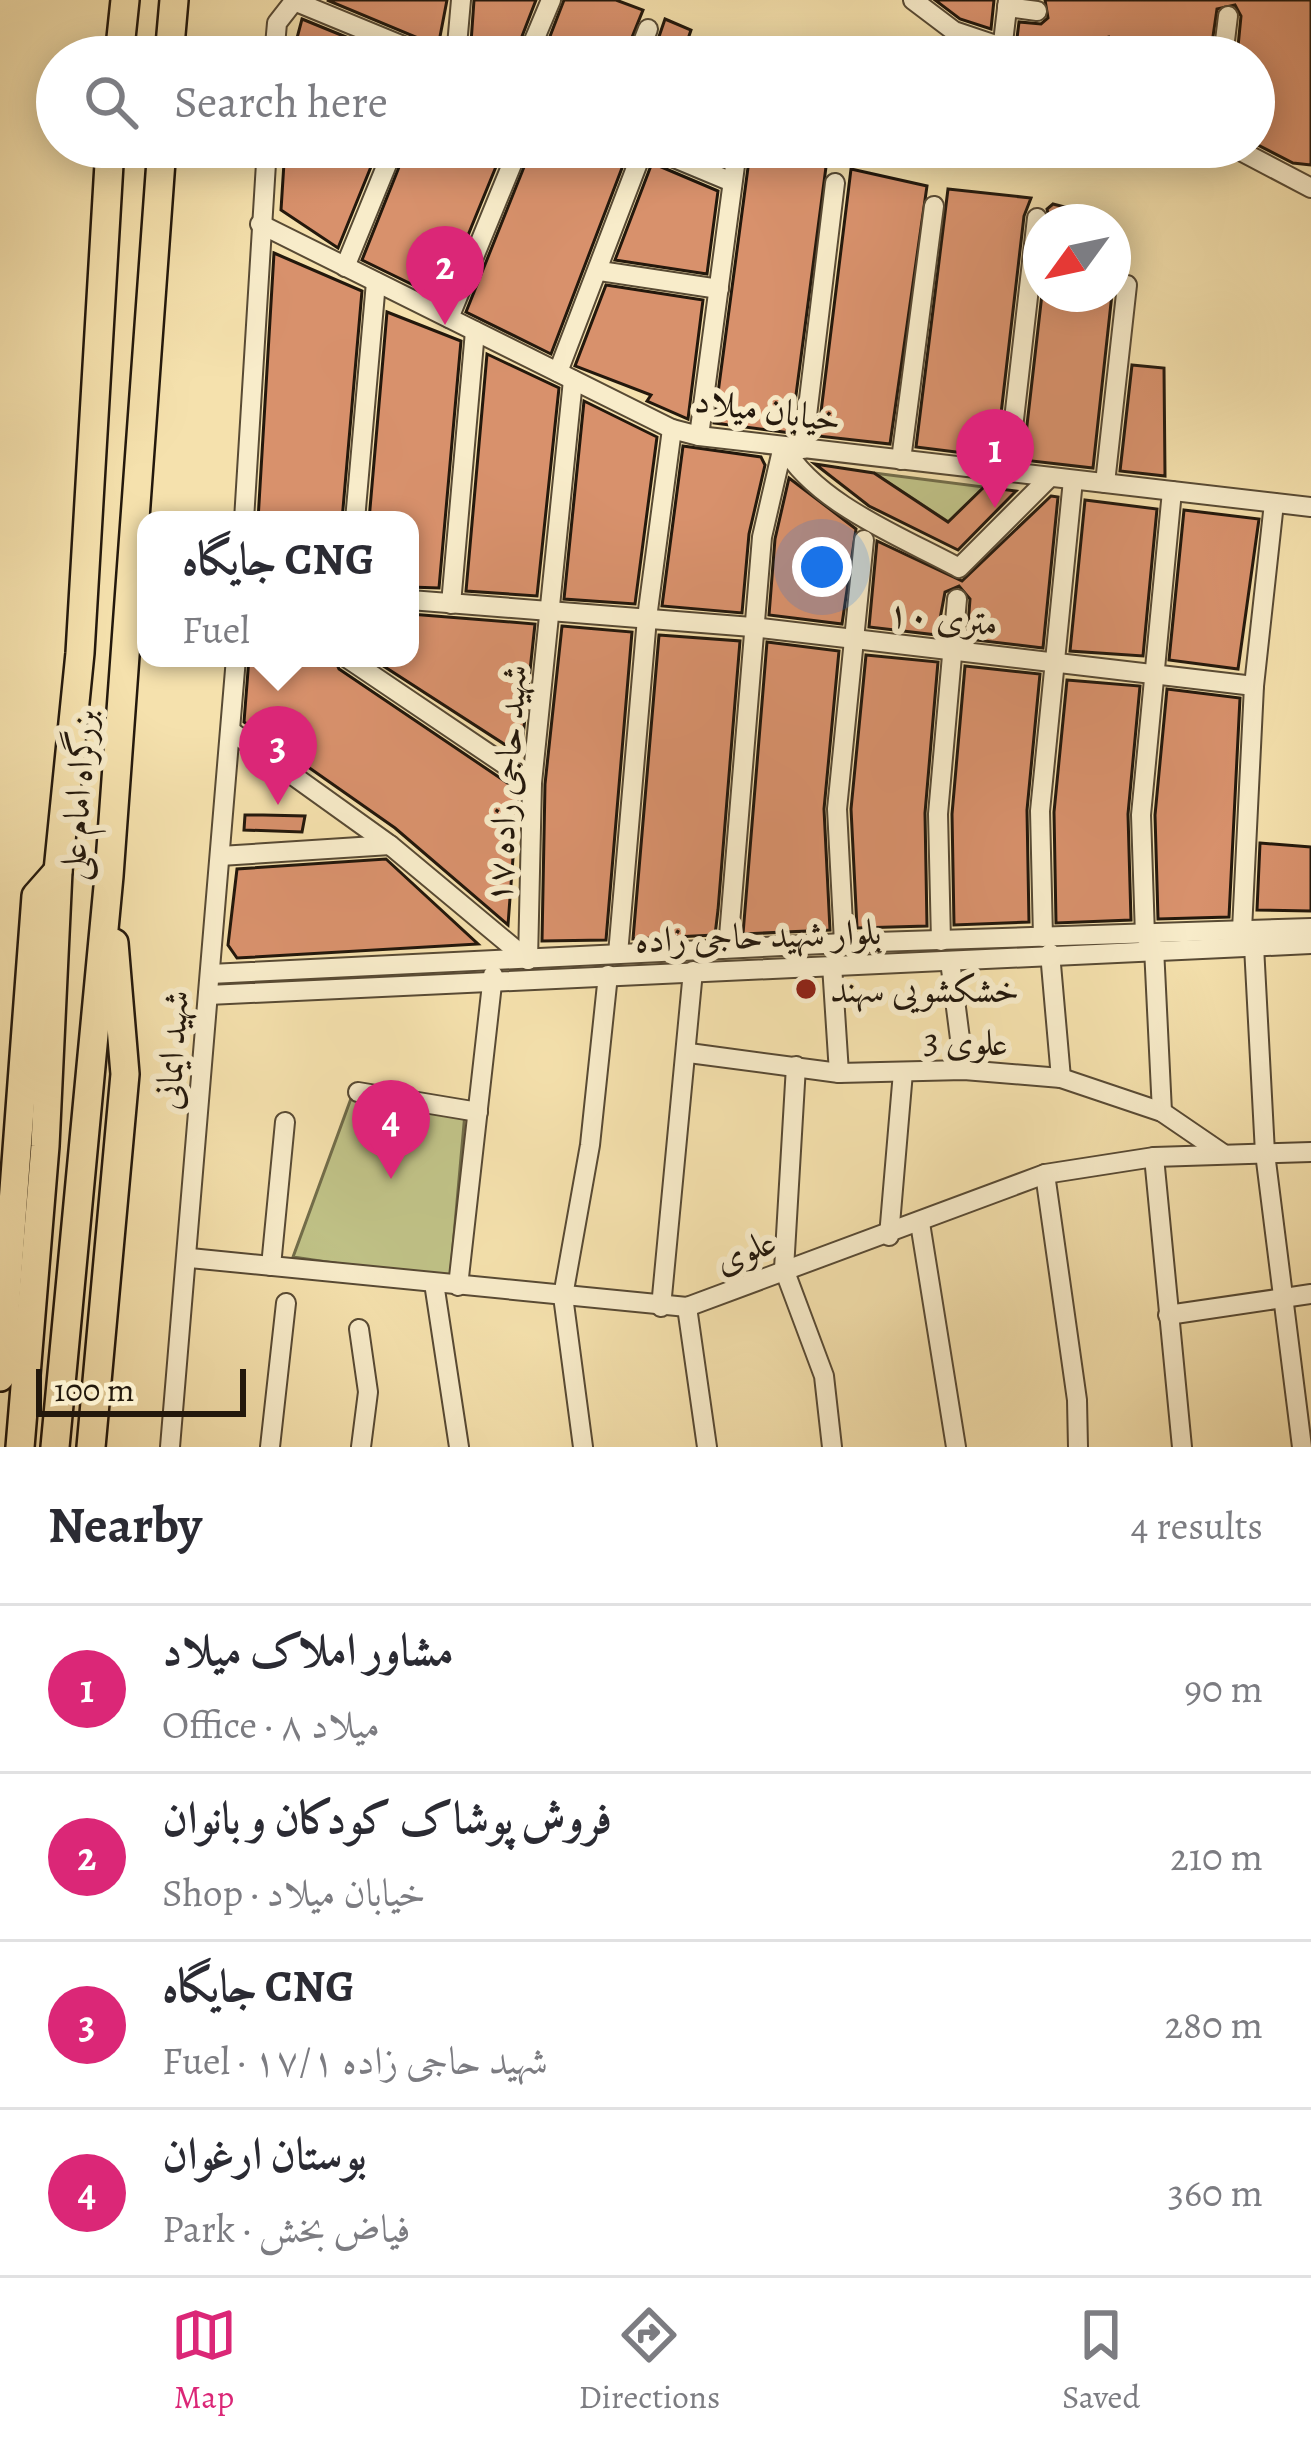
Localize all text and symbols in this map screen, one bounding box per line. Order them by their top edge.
search box [36,36,1275,168]
icon: search [78,69,144,135]
text: Search here [174,71,388,133]
north arrow [1023,204,1131,312]
pin: 2 [406,226,484,325]
street label: خیابان میلاد [692,375,844,444]
pin: 1 [956,409,1034,508]
popup [137,511,419,667]
text: جایگاه CNG [182,528,374,590]
your location [792,537,852,597]
street label: ۱۰ متری [885,587,1000,648]
text: Fuel [182,603,250,656]
street label: شهید حاجی زاده ۱۷ [473,663,538,905]
pin: 3 [239,706,317,805]
street label: بزرگراه امام علی [47,708,115,882]
street label: بلوار شهید حاجی زاده [634,907,882,964]
place label: خشکشویی سهند [830,965,1019,1014]
marker: خشکشویی سهند [793,976,819,1002]
street label: شهید ایمانی [143,988,200,1112]
street label: علوی 3 [923,1016,1009,1067]
pin: 4 [352,1080,430,1179]
street label: علوی [707,1216,783,1284]
scale bar [36,1363,246,1416]
text: 100 m [54,1367,134,1412]
text: Nearby [48,1490,202,1560]
text: 4 results [1131,1499,1263,1552]
text: مشاور املاک میلاد [162,1619,454,1681]
text: 1 [80,1662,94,1715]
text: 90 m [1184,1662,1263,1715]
text: Office · میلاد ۸ [162,1698,380,1751]
text: فروش پوشاک کودکان و بانوان [162,1787,612,1849]
text: 2 [78,1830,96,1883]
text: 210 m [1170,1830,1263,1883]
text: Shop · خیابان میلاد [162,1866,426,1919]
text: جایگاه CNG [162,1955,355,2017]
text: 3 [79,1998,95,2051]
text: 280 m [1165,1998,1263,2051]
text: Fuel · شهید حاجی زاده ۱۷/۱ [162,2034,548,2087]
text: بوستان ارغوان [162,2123,367,2185]
text: 4 [78,2166,96,2219]
text: 360 m [1168,2166,1263,2219]
text: Park · فیاض بخش [162,2202,410,2255]
tab: Map [171,2302,237,2419]
tab: Directions [579,2302,720,2419]
tab: Saved [1062,2302,1140,2419]

